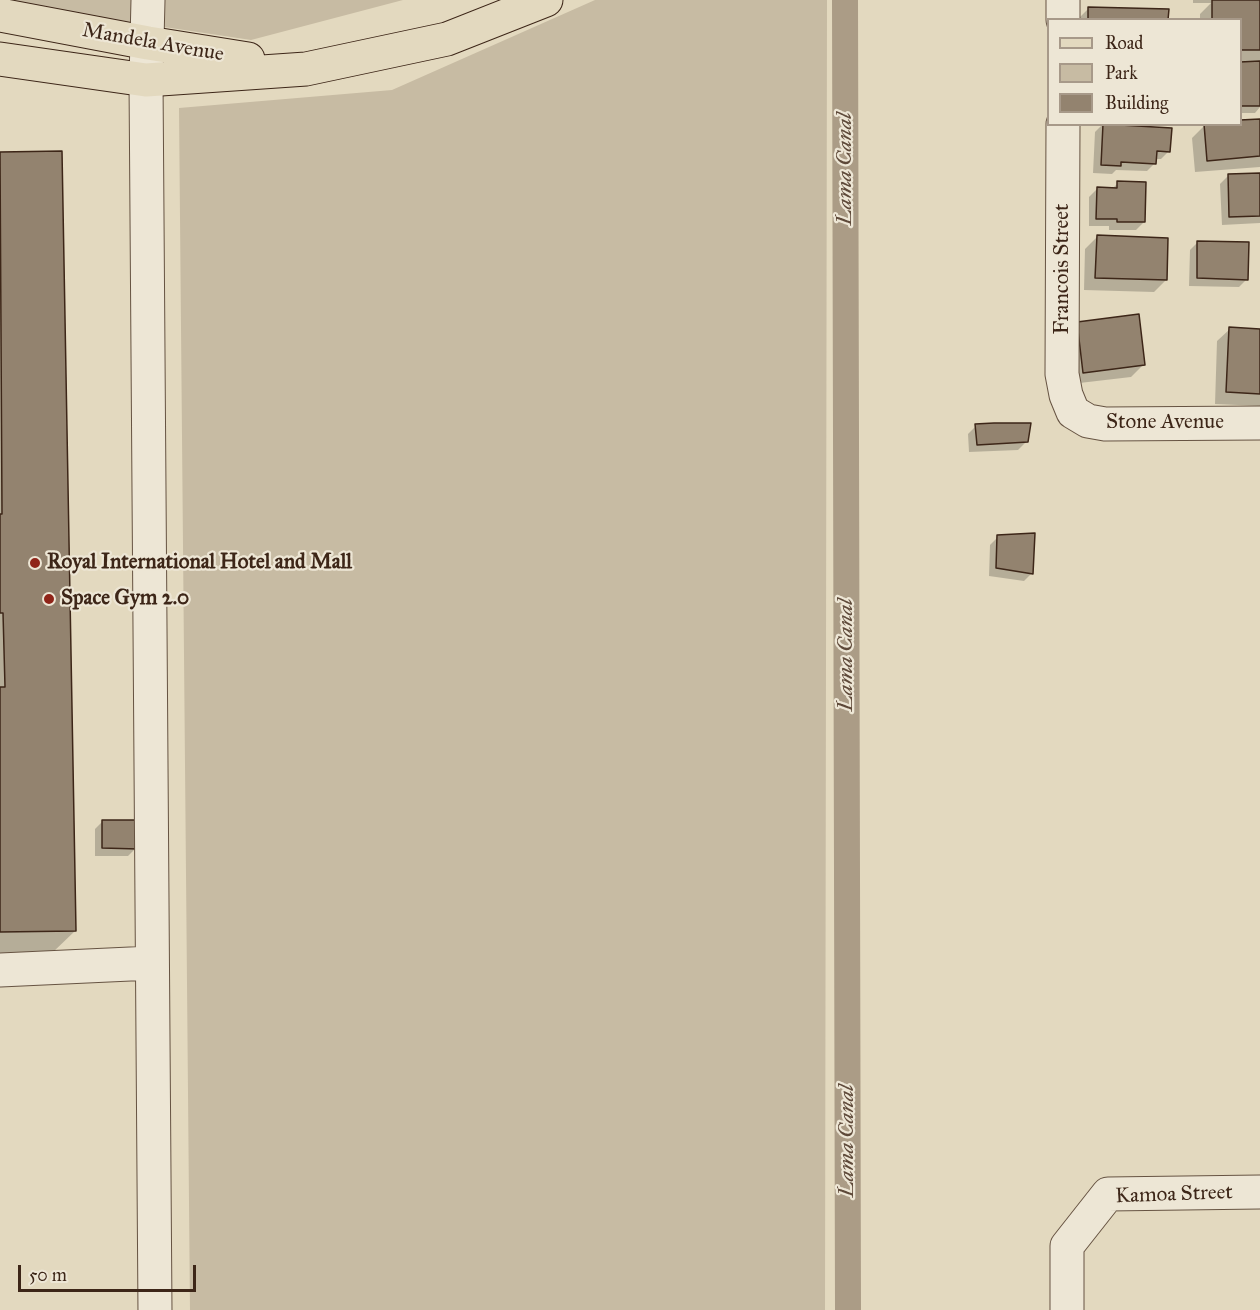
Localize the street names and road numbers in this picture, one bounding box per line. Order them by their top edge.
street label: Mandela Avenue [80,18,226,68]
street label: Francois Street [1050,203,1076,335]
street label: Stone Avenue [1106,410,1224,436]
street label: Kamoa Street [1115,1180,1233,1210]

